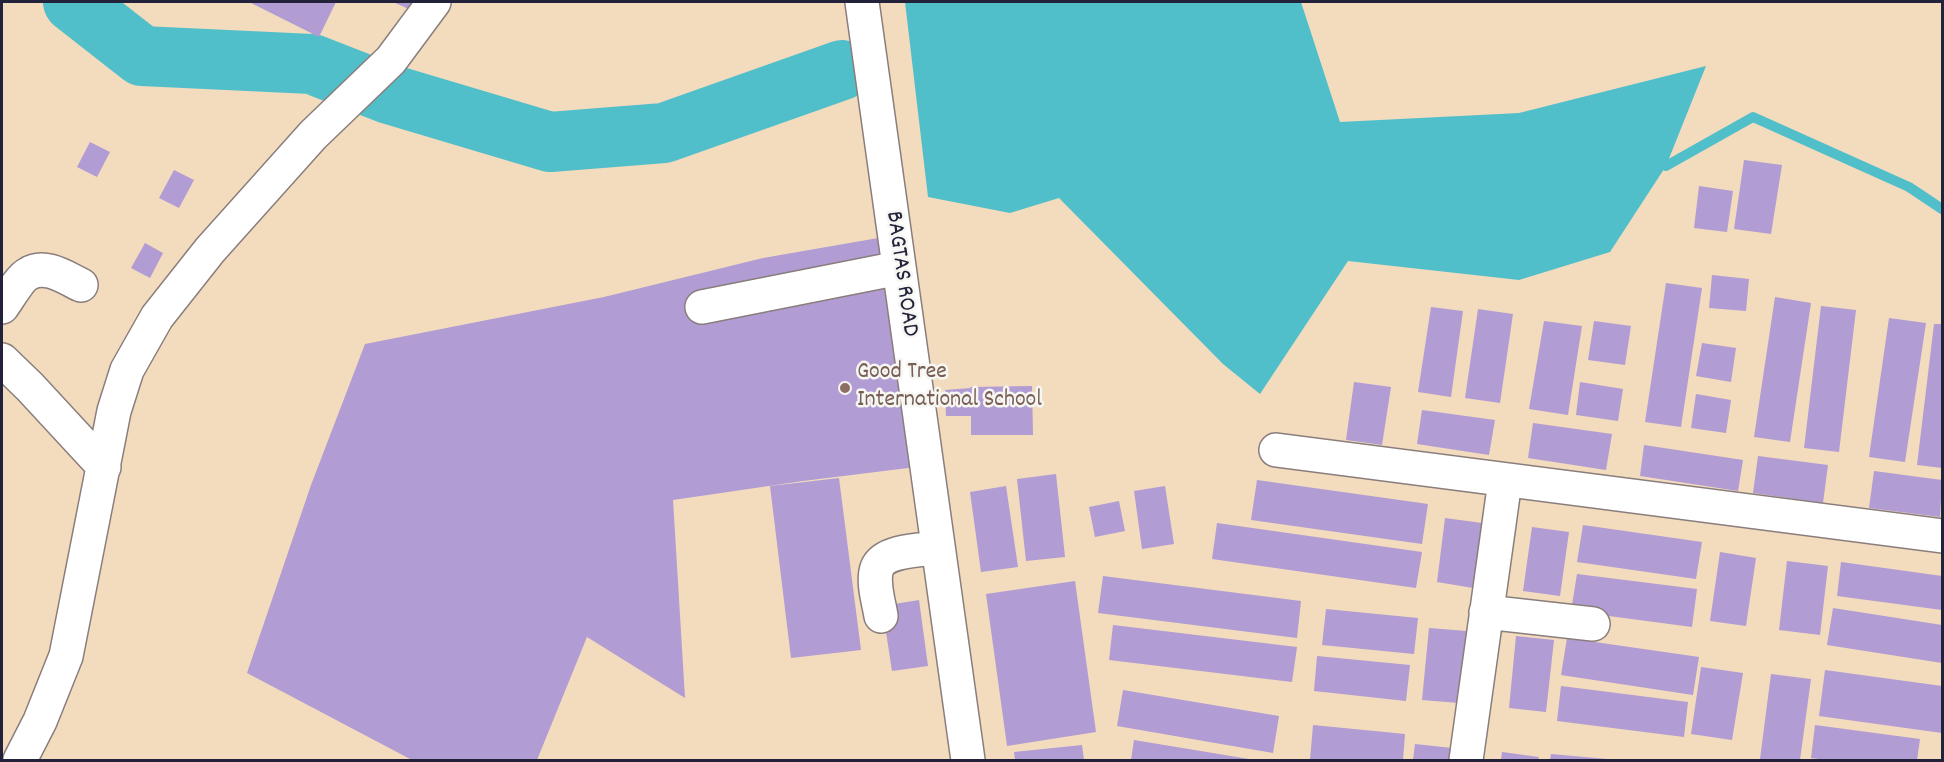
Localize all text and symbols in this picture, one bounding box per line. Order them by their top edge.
street label: BAGTAS ROAD [877,209,923,339]
place label: Good Tree International School [857,360,1042,416]
marker: Good Tree International School [838,381,852,395]

